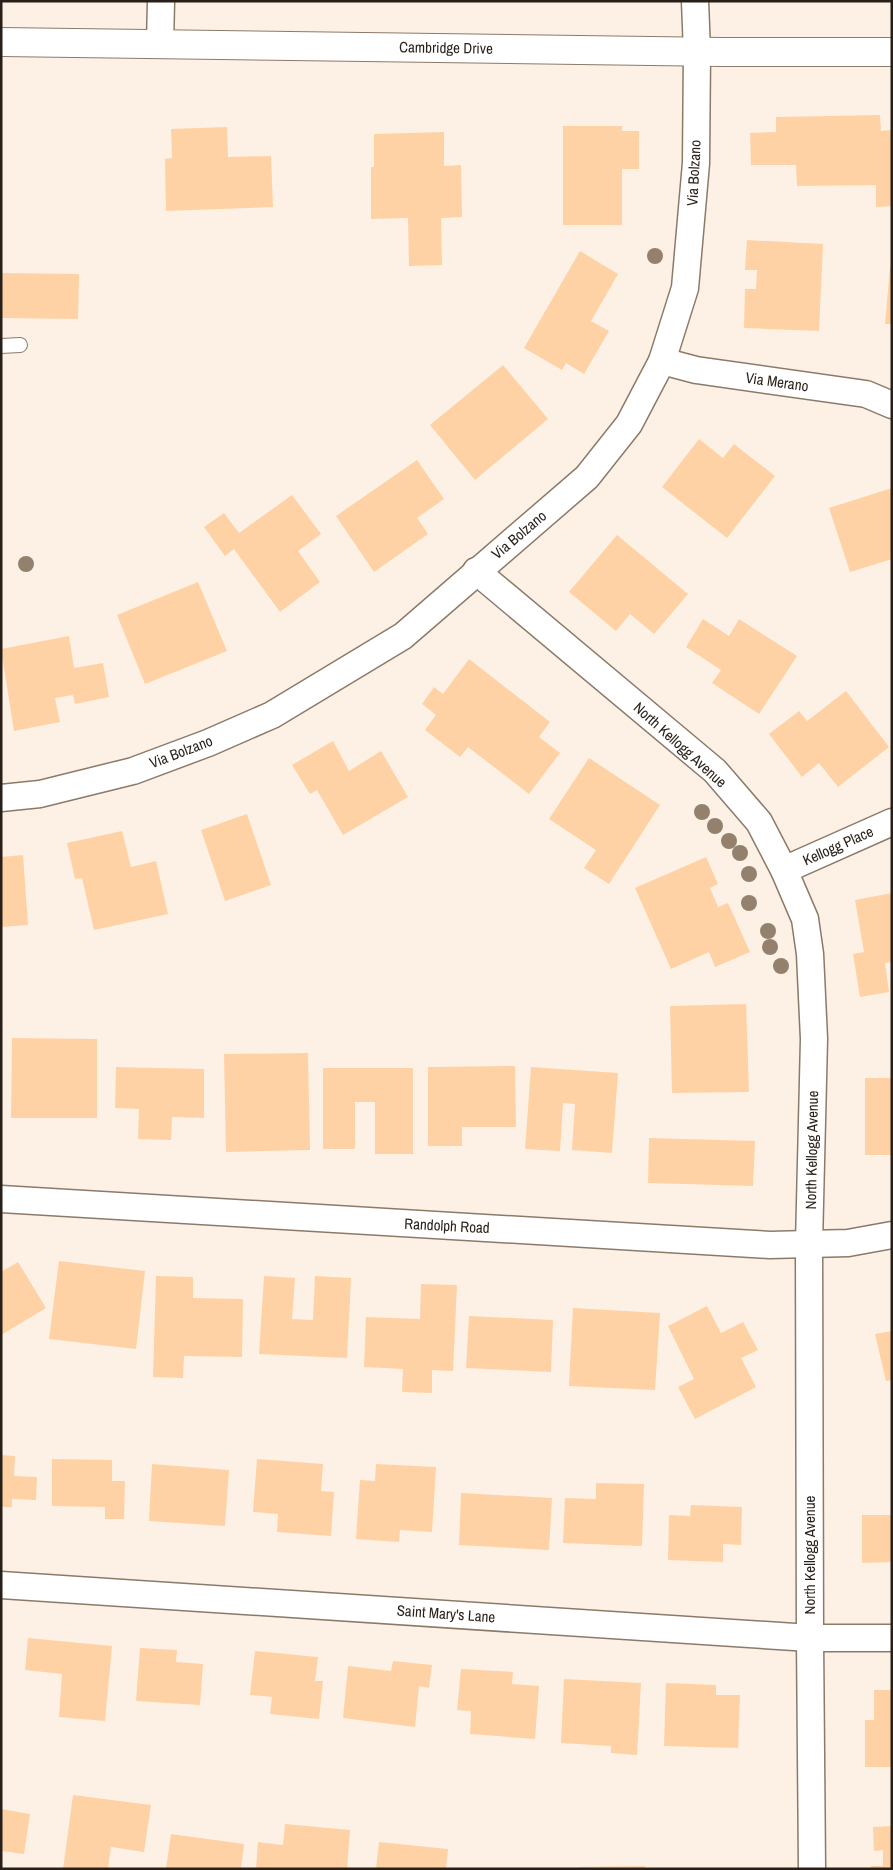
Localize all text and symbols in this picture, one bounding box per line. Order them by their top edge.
street label: Cambridge Drive [399,36,493,59]
street label: Via Bolzano [681,139,706,207]
street label: Via Merano [744,367,810,396]
street label: Via Bolzano [487,505,551,564]
street label: North Kellogg Avenue [629,697,732,792]
street label: Via Bolzano [146,730,216,773]
street label: Kellogg Place [799,821,877,870]
street label: North Kellogg Avenue [800,1090,823,1210]
street label: Randolph Road [404,1213,490,1238]
street label: North Kellogg Avenue [799,1495,820,1614]
street label: Saint Mary's Lane [396,1600,496,1627]

